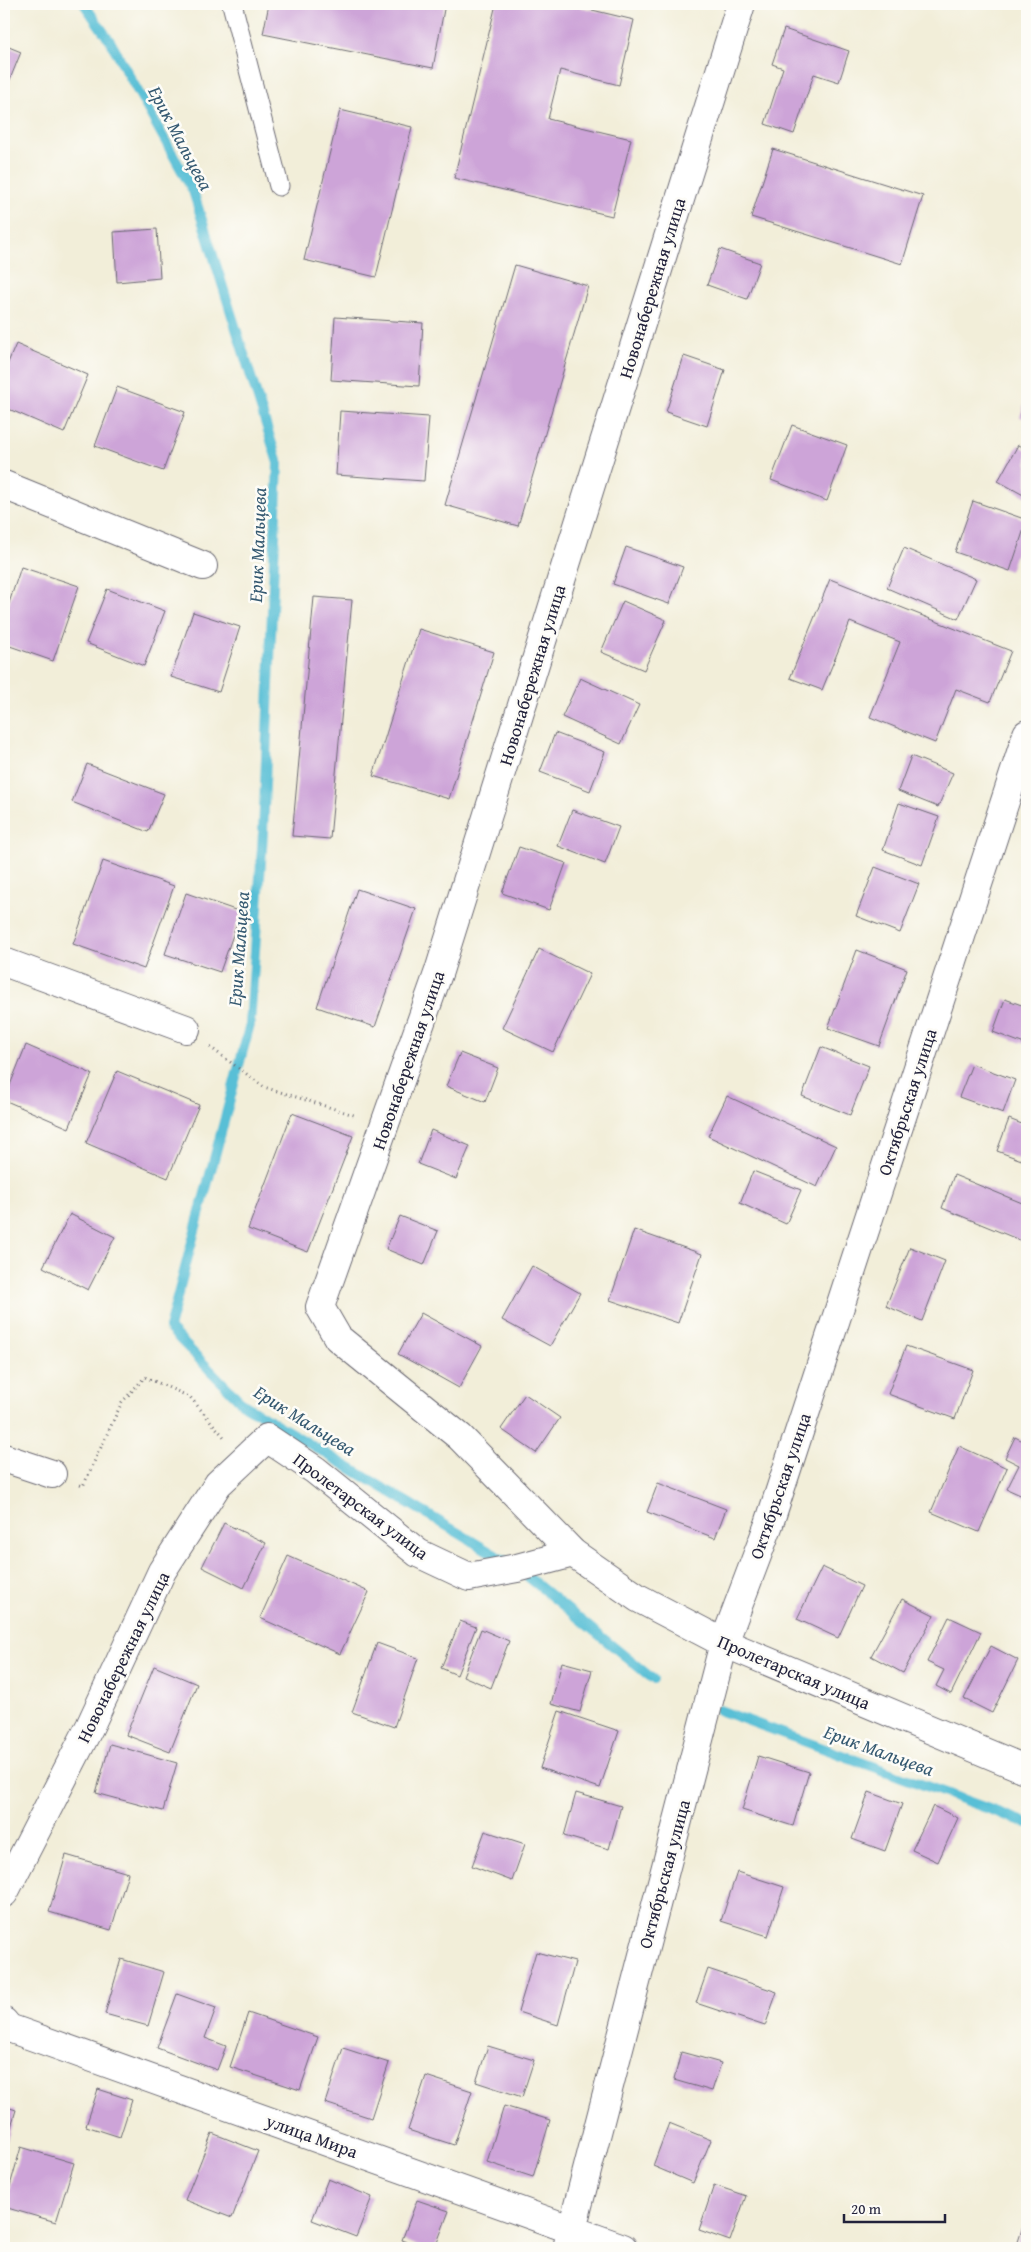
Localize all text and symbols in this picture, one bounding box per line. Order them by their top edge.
water label: Ерик Мальцева [141,80,220,196]
street label: Новонабережная улица [612,194,692,382]
water label: Ерик Мальцева [241,487,273,604]
street label: Новонабережная улица [492,581,572,769]
water label: Ерик Мальцева [220,890,256,1008]
street label: Новонабережная улица [365,966,451,1153]
street label: Октябрьская улица [870,1025,944,1179]
water label: Ерик Мальцева [248,1377,361,1462]
street label: Октябрьская улица [742,1409,818,1563]
street label: Пролетарская улица [288,1446,435,1566]
street label: Новонабережная улица [70,1566,176,1747]
street label: Пролетарская улица [713,1628,875,1717]
water label: Ерик Мальцева [819,1717,938,1783]
street label: Октябрьская улица [631,1796,697,1952]
street label: улица Мира [261,2107,362,2165]
scale bar [844,2192,945,2224]
text: 20 m [851,2198,882,2219]

